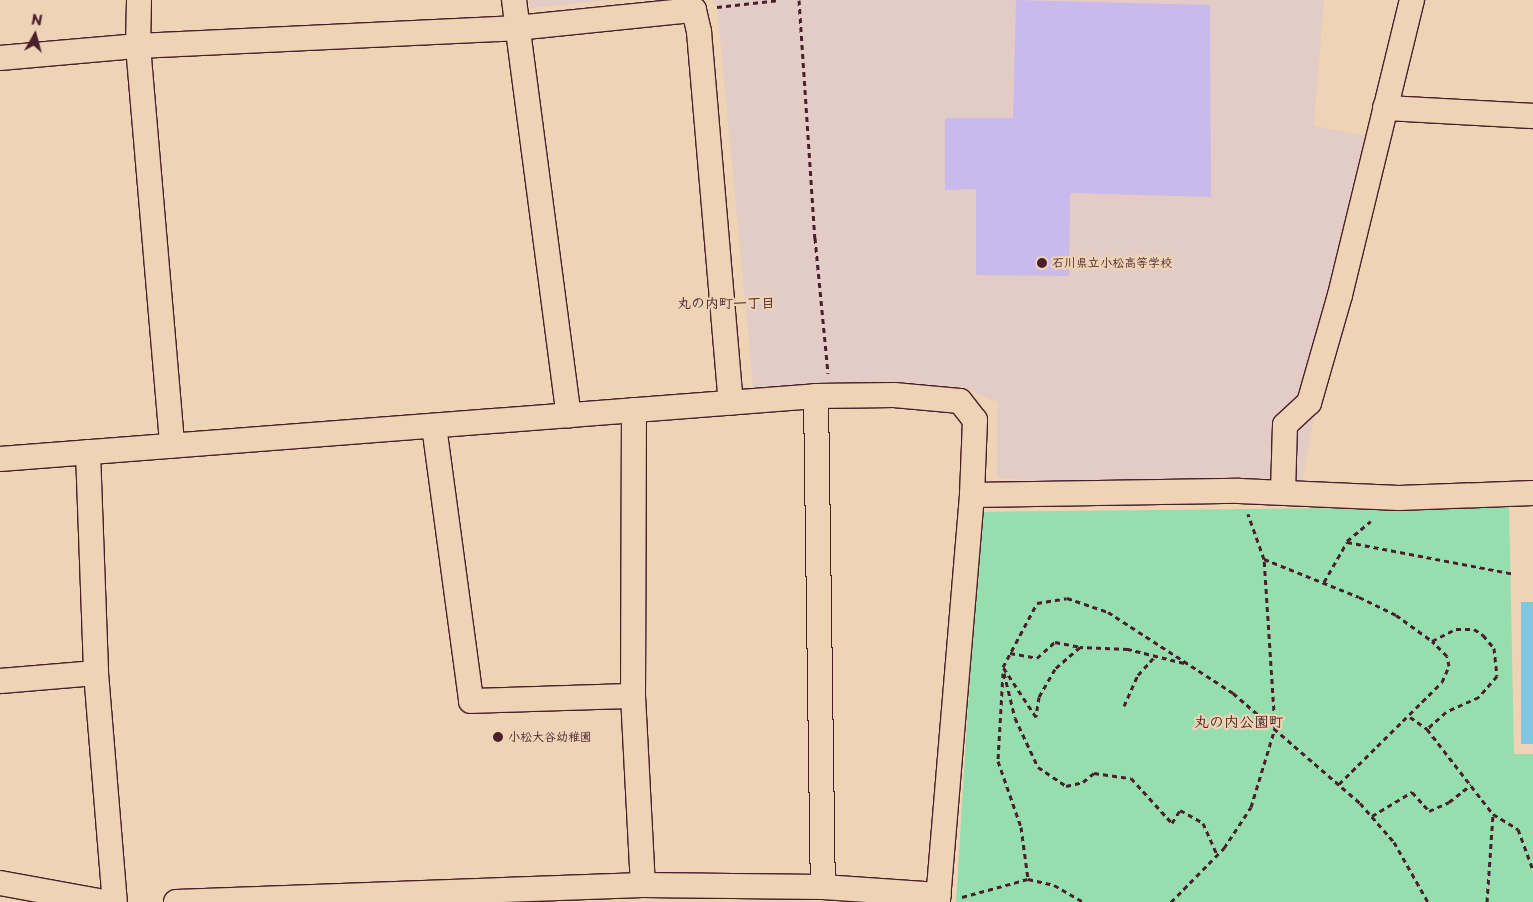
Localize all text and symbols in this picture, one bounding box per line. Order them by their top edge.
text: N [30,9,44,31]
north arrow [10,10,60,60]
place label: 石川県立小松高等学校 [1052,256,1172,270]
marker: 石川県立小松高等学校 [1036,257,1048,269]
district label: 丸の内町一丁目 [677,295,775,311]
district label: 丸の内公園町 [1194,712,1284,730]
place label: 小松大谷幼稚園 [508,730,592,744]
marker: 小松大谷幼稚園 [492,731,504,743]

